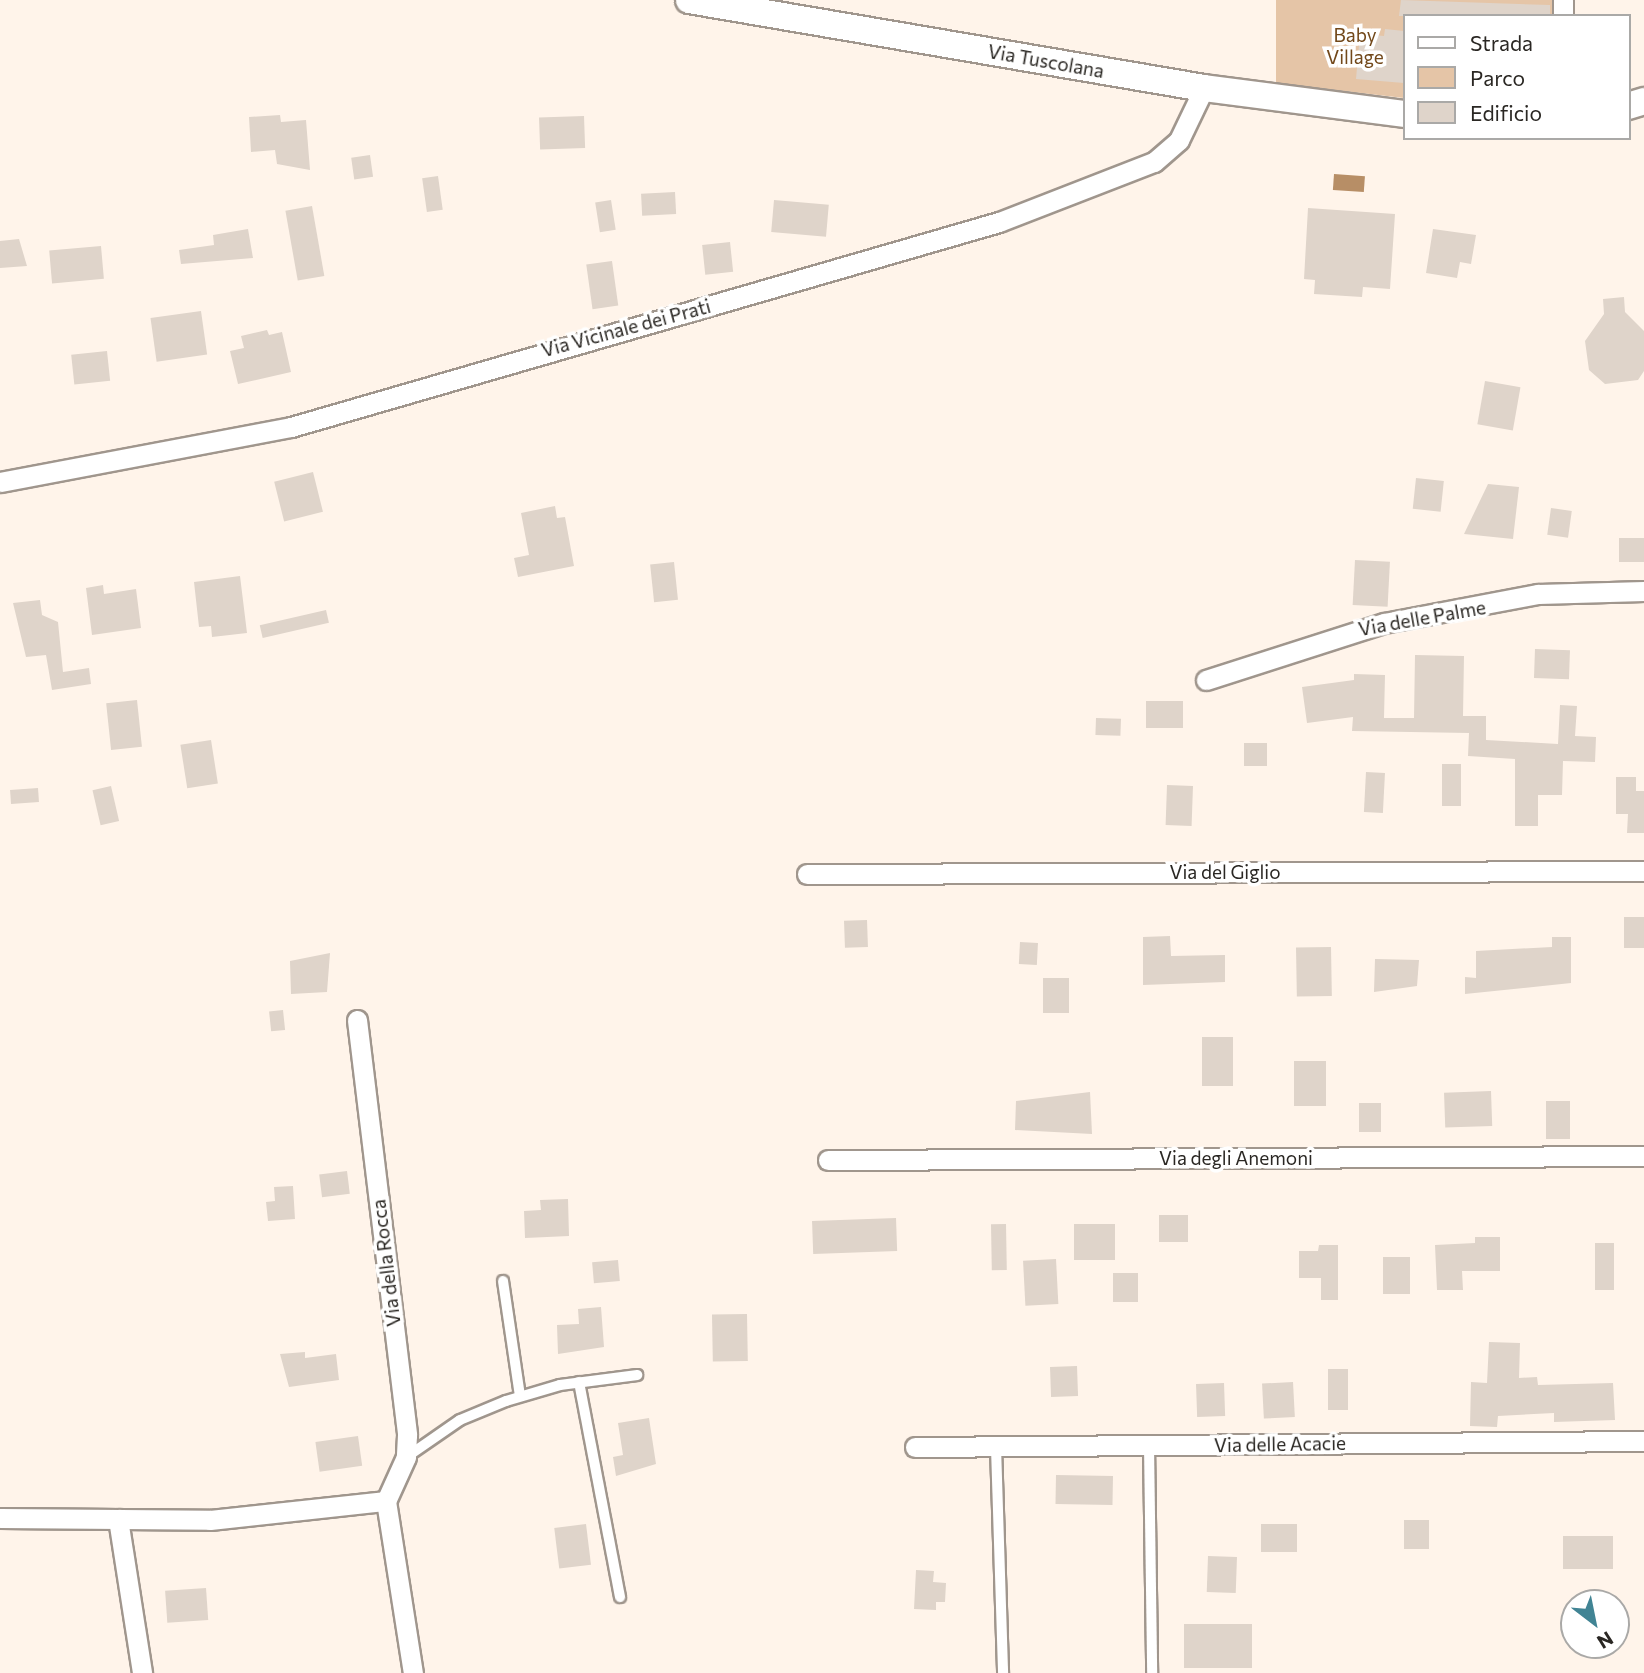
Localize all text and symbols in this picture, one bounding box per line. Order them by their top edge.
legend [1402,14,1630,140]
park label: Baby Village [1326,24,1384,68]
text: Strada [1470,30,1533,55]
street label: Via Tuscolana [986,40,1106,82]
text: Parco [1470,65,1525,90]
text: Edificio [1470,100,1542,125]
street label: Via Vicinale dei Prati [539,294,713,362]
street label: Via delle Palme [1356,596,1488,640]
street label: Via del Giglio [1169,861,1281,883]
street label: Via degli Anemoni [1159,1147,1313,1169]
street label: Via della Rocca [367,1198,405,1328]
street label: Via delle Acacie [1214,1431,1346,1457]
north arrow [1560,1589,1630,1659]
text: N [1593,1627,1617,1654]

